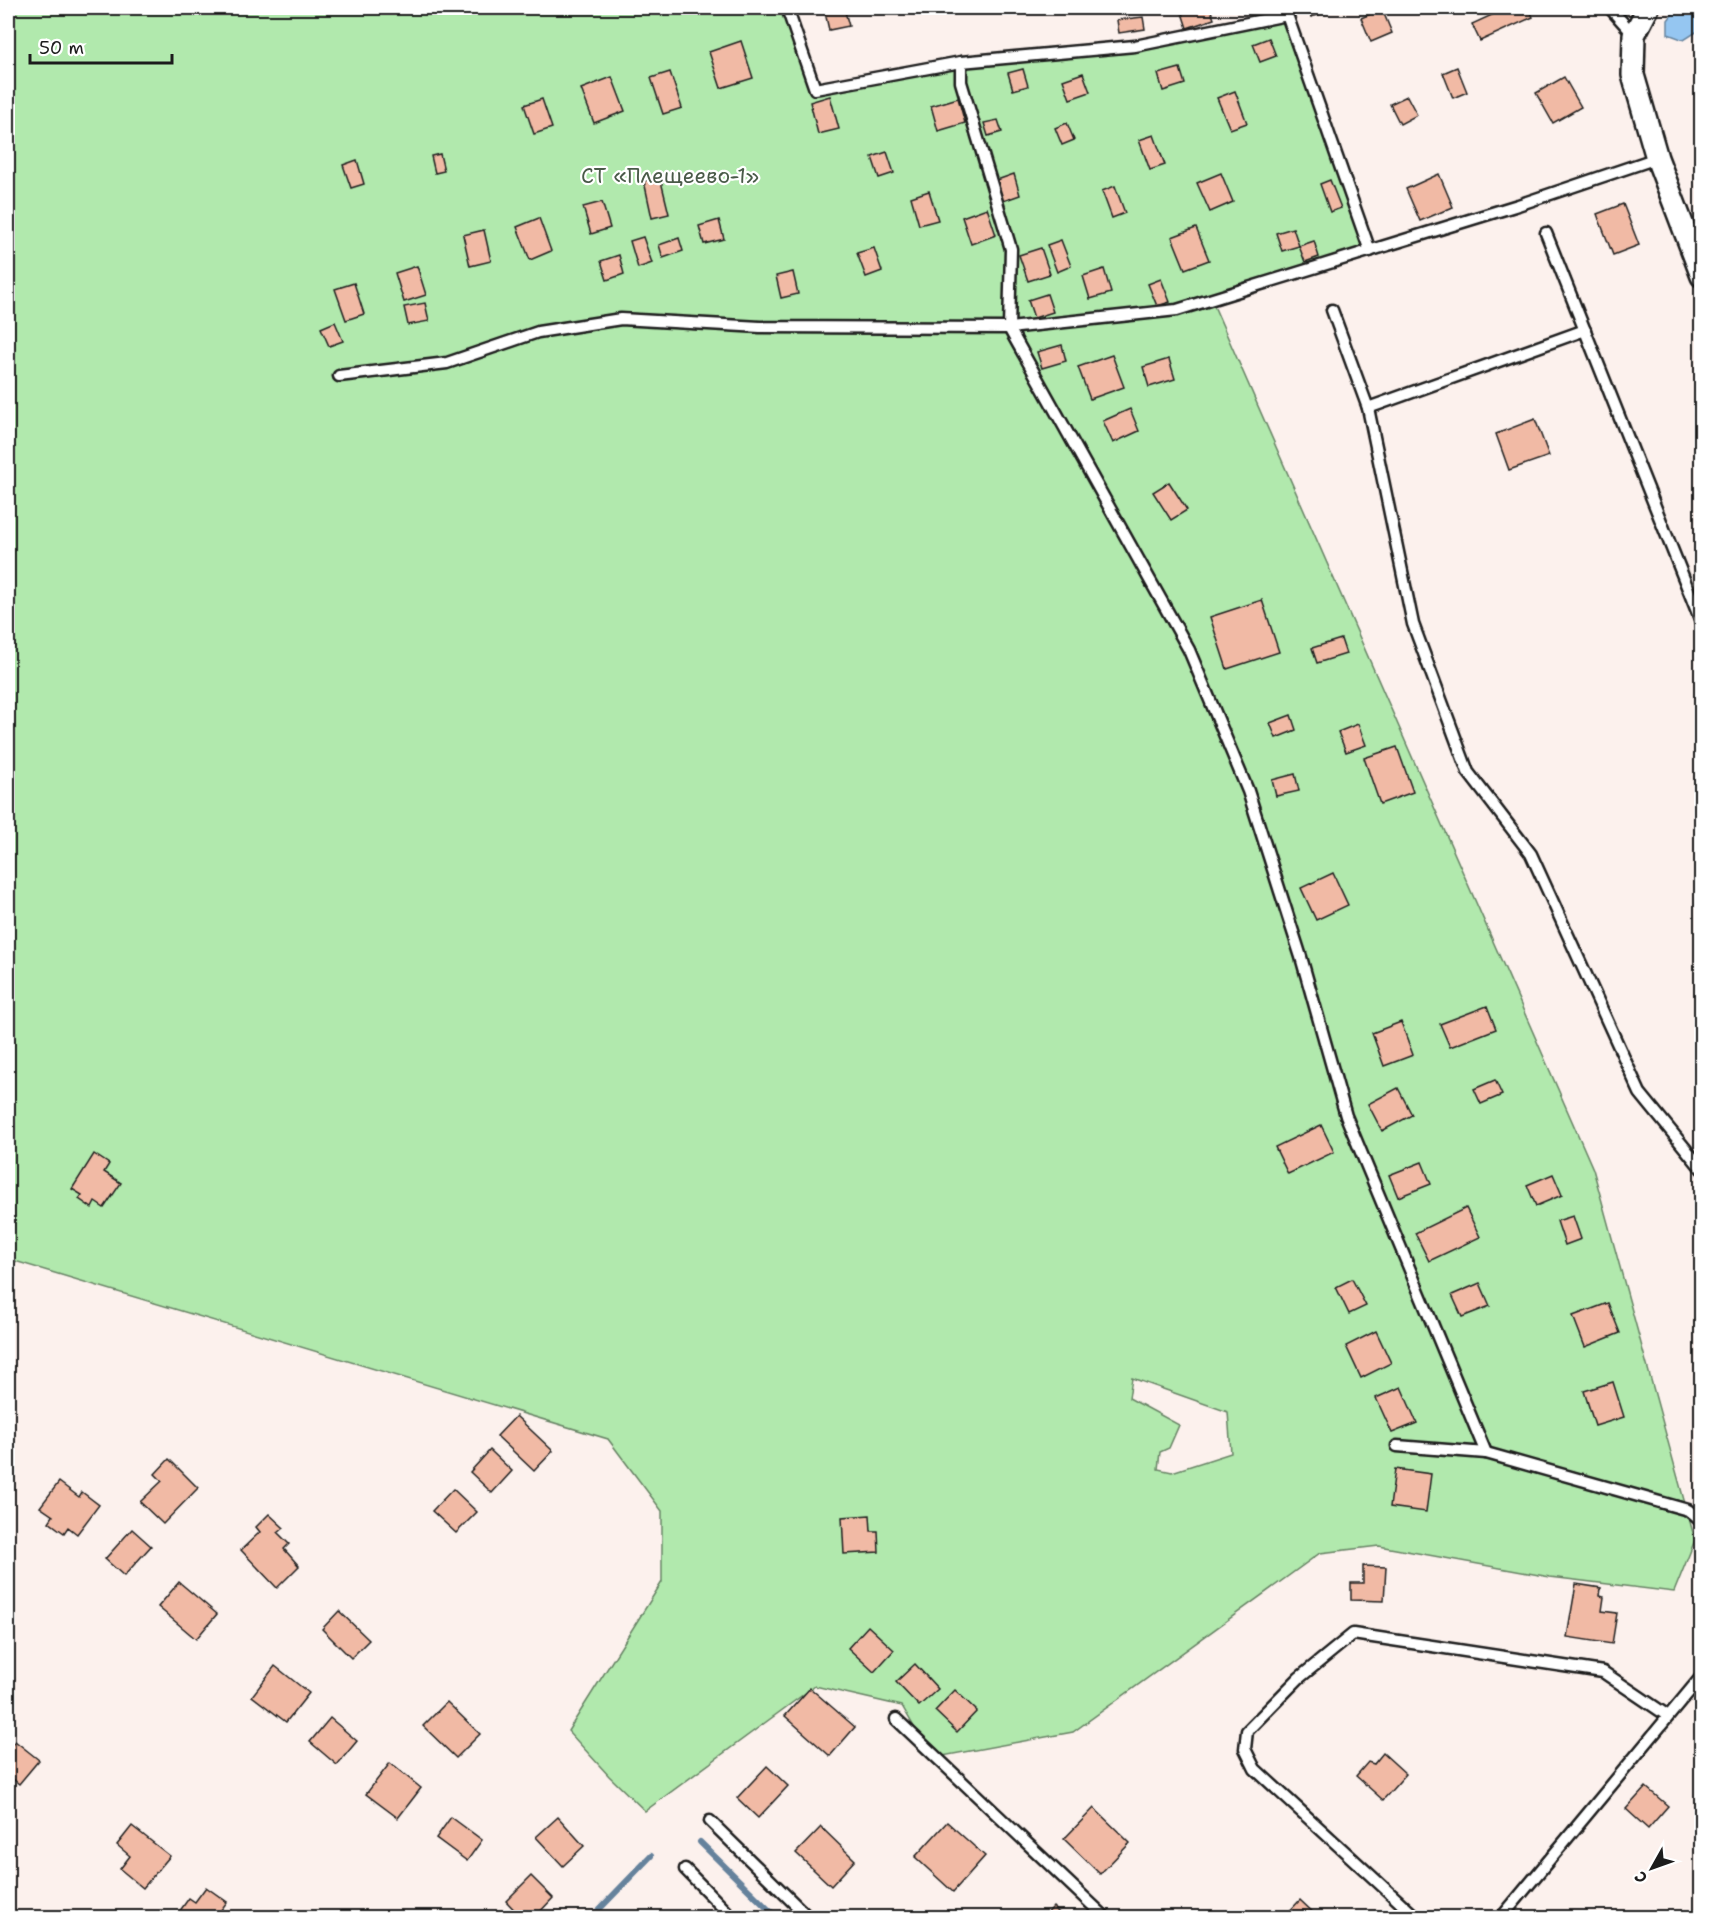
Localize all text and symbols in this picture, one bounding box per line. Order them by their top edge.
scale bar [30,27,172,65]
text: 50 m [39,36,84,60]
park label: СТ «Плещеево-1» [581,162,759,190]
north arrow [1622,1838,1682,1898]
text: С [1630,1867,1652,1888]

